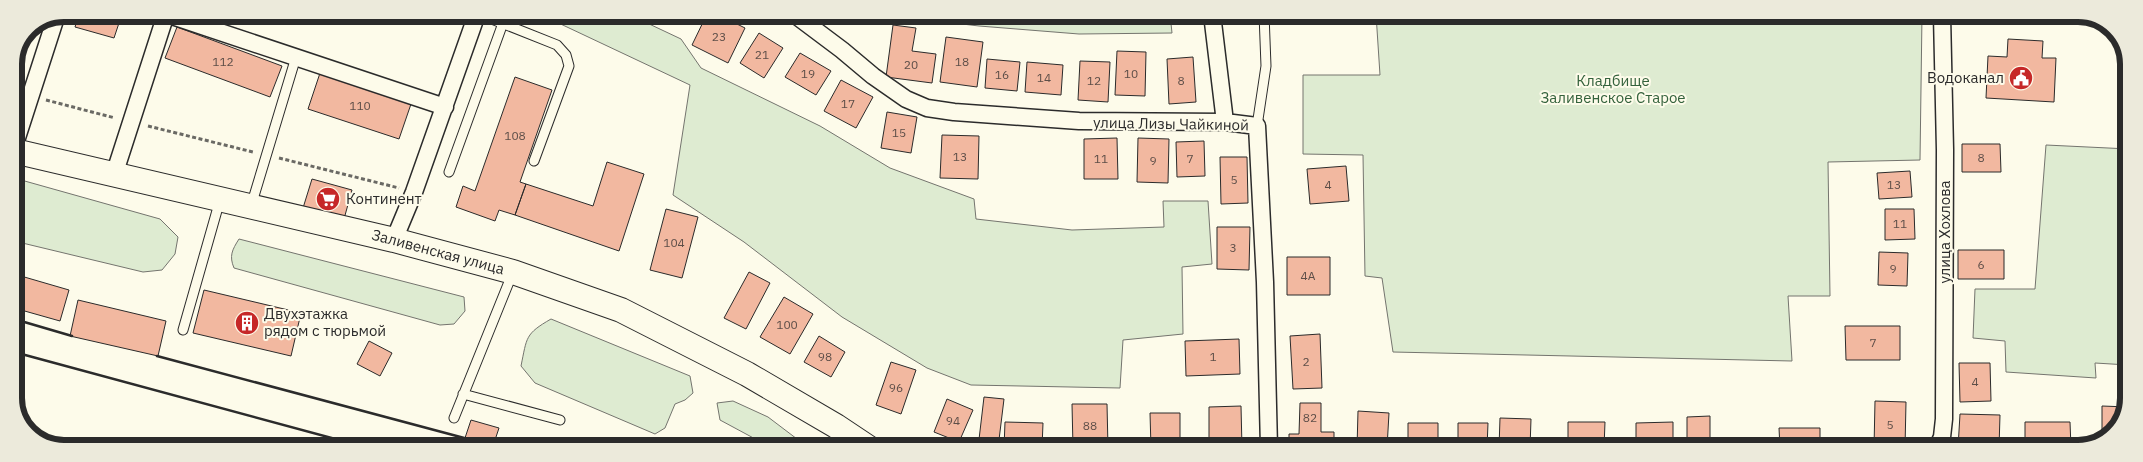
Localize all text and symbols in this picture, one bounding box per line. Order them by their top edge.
house number: 23 [712,29,726,44]
house number: 21 [755,47,769,62]
house number: 112 [212,54,234,69]
house number: 18 [955,54,969,69]
house number: 20 [904,57,918,72]
public building icon: Водоканал [2008,65,2034,91]
house number: 19 [801,66,815,81]
house number: 10 [1124,66,1138,81]
house number: 16 [995,67,1009,82]
place label: Водоканал [1927,68,2004,87]
house number: 14 [1037,70,1051,85]
park label: Кладбище Заливенское Старое [1540,71,1686,107]
house number: 12 [1087,73,1101,88]
house number: 8 [1177,73,1185,88]
house number: 17 [841,96,855,111]
house number: 110 [349,98,371,113]
street label: улица Лизы Чайкиной [1093,113,1249,134]
house number: 15 [892,125,906,140]
house number: 108 [504,128,526,143]
house number: 13 [953,149,967,164]
house number: 8 [1977,150,1985,165]
house number: 11 [1094,151,1108,166]
house number: 7 [1186,151,1194,166]
house number: 9 [1149,153,1157,168]
house number: 5 [1230,172,1238,187]
house number: 4 [1324,177,1332,192]
house number: 13 [1887,177,1901,192]
street label: улица Хохлова [1935,180,1954,284]
supermarket icon: Континент [315,186,341,212]
place label: Континент [346,189,422,208]
house number: 11 [1893,216,1907,231]
street label: Заливенская улица [370,225,507,278]
house number: 104 [663,235,685,250]
house number: 3 [1229,240,1237,255]
house number: 6 [1977,257,1985,272]
house number: 9 [1889,261,1897,276]
house number: 4А [1301,268,1316,283]
place label: Двухэтажка рядом с тюрьмой [264,304,386,340]
building icon: Двухэтажка рядом с тюрьмой [234,310,260,336]
house number: 100 [776,317,798,332]
house number: 7 [1869,335,1877,350]
house number: 98 [818,349,832,364]
house number: 1 [1209,349,1217,364]
house number: 2 [1302,354,1310,369]
house number: 4 [1971,374,1979,389]
house number: 96 [889,380,903,395]
house number: 82 [1303,410,1317,425]
house number: 94 [946,413,960,428]
house number: 5 [1886,417,1894,432]
house number: 88 [1083,418,1097,433]

